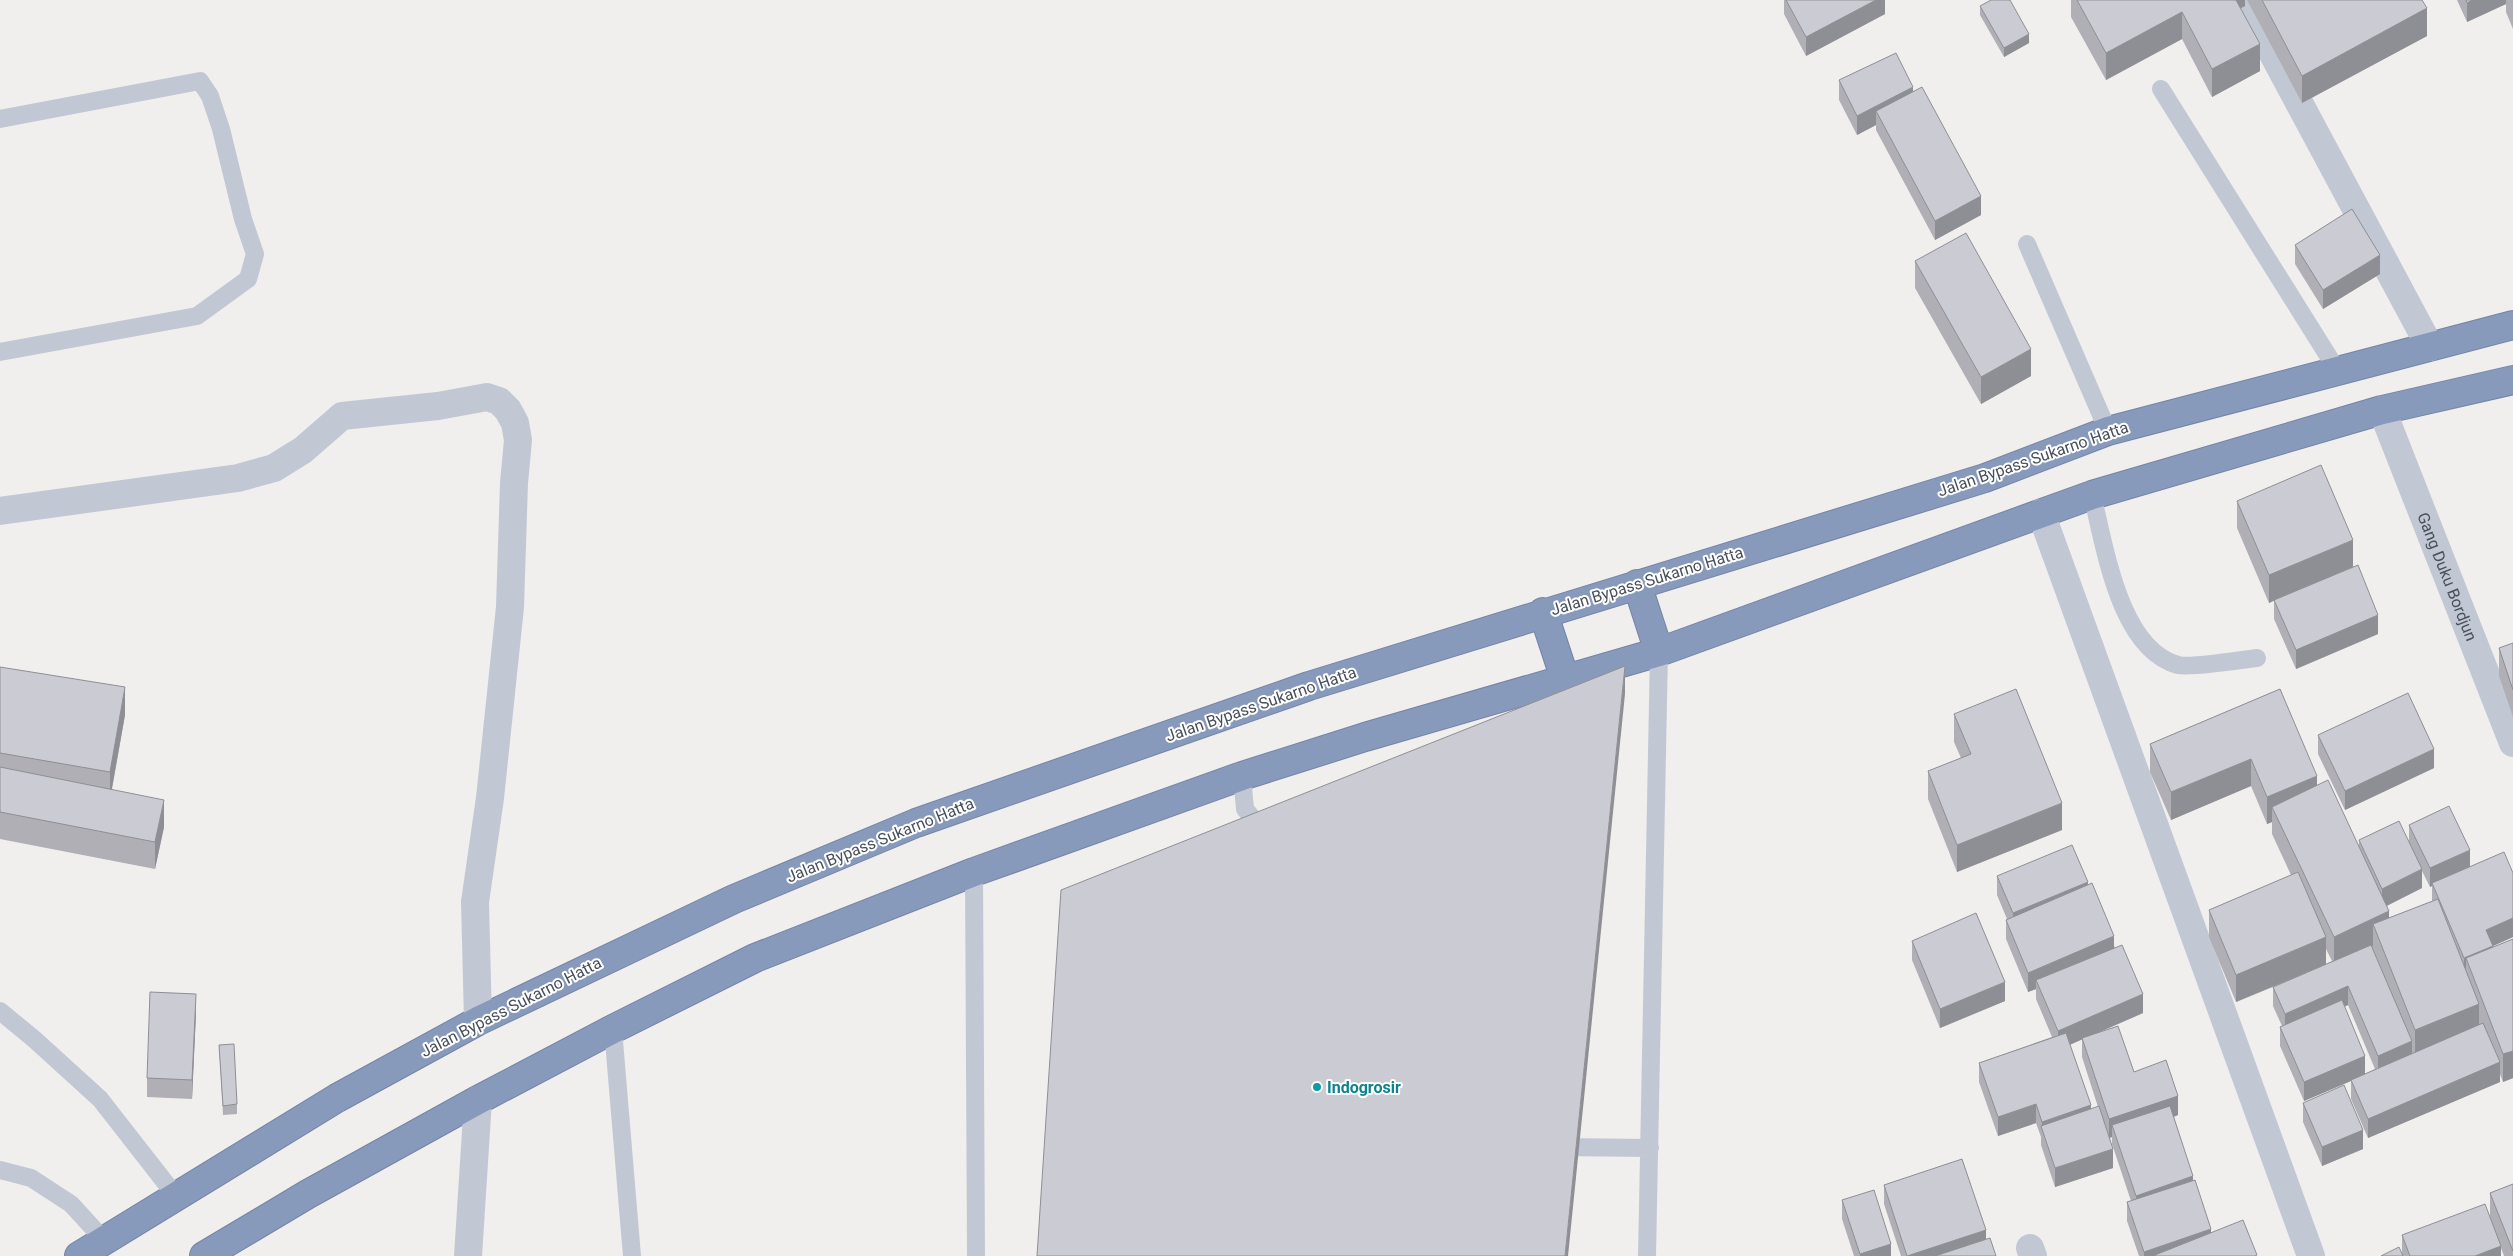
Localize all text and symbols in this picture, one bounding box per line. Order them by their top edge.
street label: Jalan Bypass Sukarno Hatta [1935,417,2131,501]
street label: Gang Duku Bordjun [2414,510,2481,644]
street label: Jalan Bypass Sukarno Hatta [1548,543,1746,619]
street label: Jalan Bypass Sukarno Hatta [1163,662,1359,746]
street label: Jalan Bypass Sukarno Hatta [784,794,976,886]
street label: Jalan Bypass Sukarno Hatta [417,953,605,1061]
place label: Indogrosir [1327,1078,1401,1097]
marker: Indogrosir [1311,1081,1323,1093]

